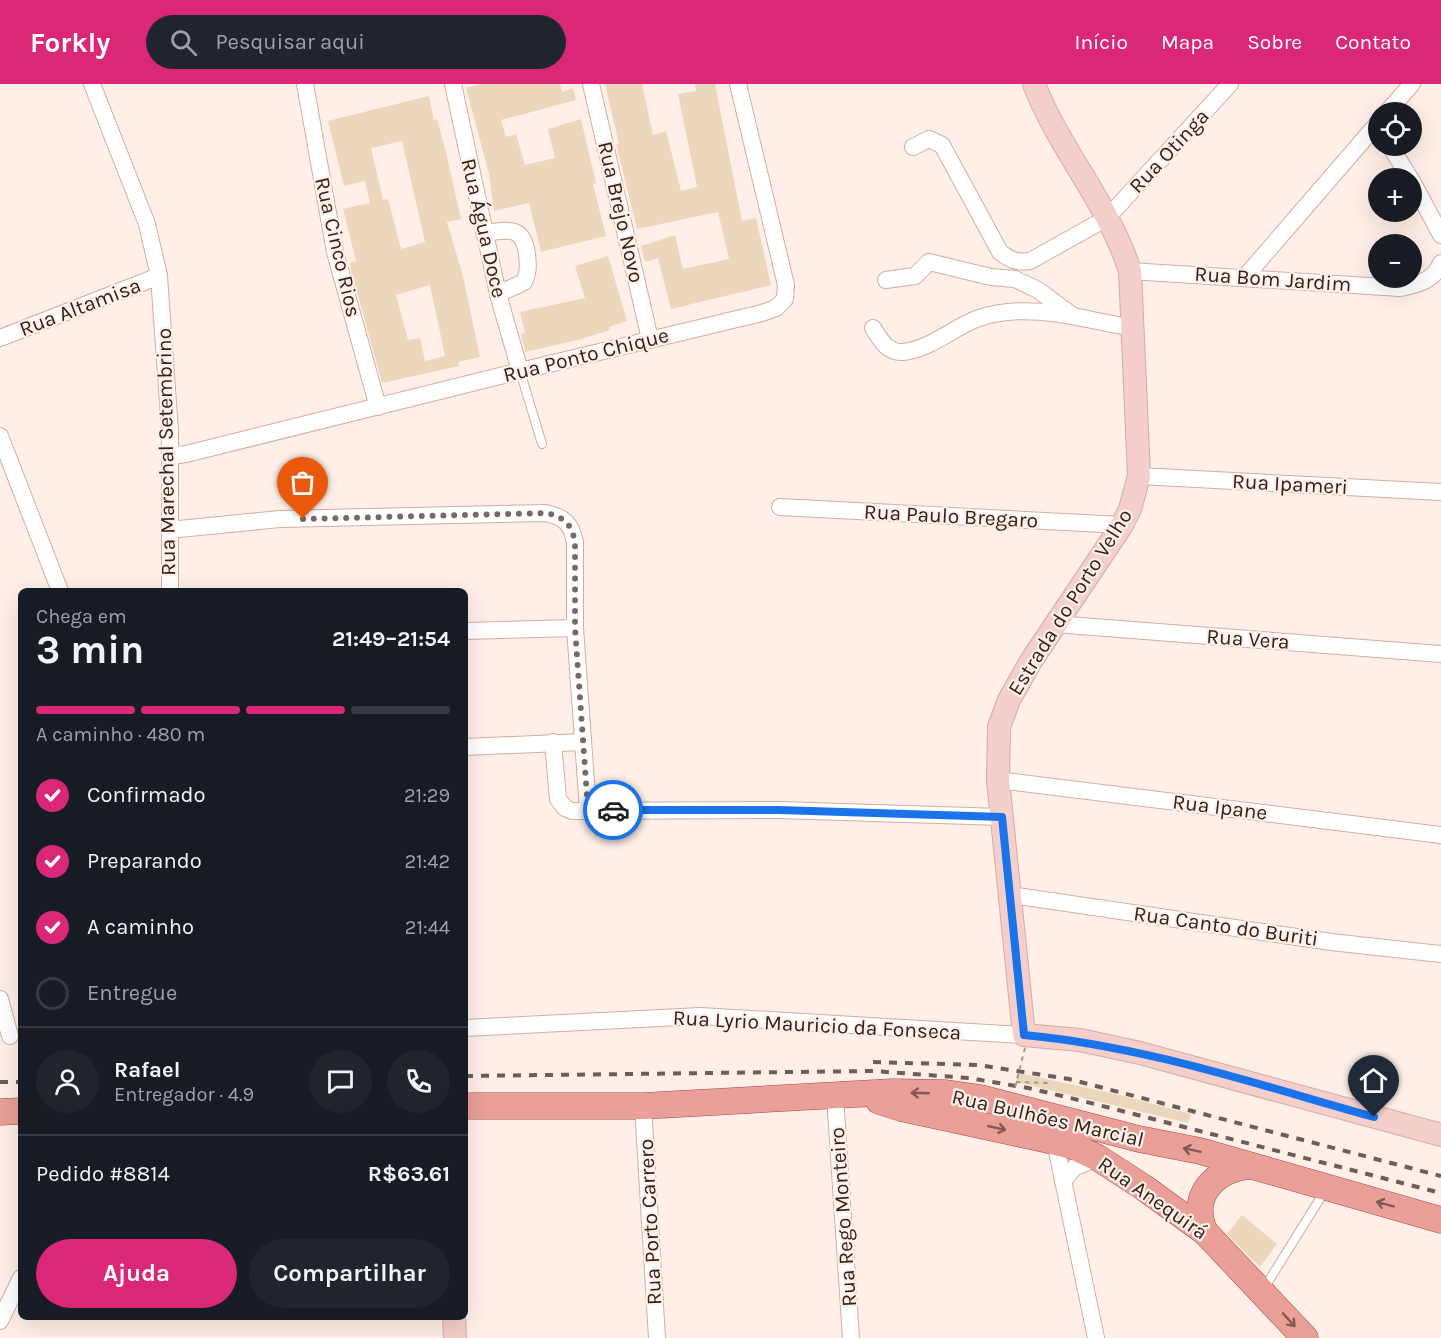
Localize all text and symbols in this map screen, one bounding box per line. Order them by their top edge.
search box [146,15,566,69]
text: Forkly [30,26,110,59]
icon: search [167,26,200,59]
text: Pesquisar aqui [215,29,365,55]
text: Início [1075,30,1128,54]
text: Mapa [1161,30,1214,54]
text: Sobre [1247,30,1302,54]
text: Contato [1335,30,1411,54]
map controls [1368,102,1422,288]
button: locate [1368,102,1422,156]
street label: Rua Otinga [1124,104,1214,198]
street label: Rua Brejo Novo [593,139,649,285]
street label: Rua Água Doce [456,156,512,300]
button: + [1368,168,1422,222]
street label: Rua Cinco Rios [310,175,366,319]
button: − [1368,234,1422,288]
street label: Rua Bom Jardim [1194,262,1352,296]
street label: Rua Altamisa [16,273,144,341]
street label: Rua Ponto Chique [501,323,671,387]
street label: Rua Marechal Setembrino [152,328,180,576]
pin [277,457,328,519]
icon: bag [286,466,319,499]
street label: Rua Ipameri [1231,469,1349,499]
street label: Rua Paulo Bregaro [863,499,1039,533]
street label: Estrada do Porto Velho [1003,505,1137,699]
text: Chega em [36,605,127,628]
street label: Rua Vera [1206,624,1290,654]
text: 21:49–21:54 [332,626,450,652]
text: 3 min [36,627,144,673]
text: A caminho · 480 m [36,723,205,746]
icon: check [36,779,69,812]
courier [583,780,643,840]
text: Confirmado [87,782,206,808]
text: 21:29 [404,784,450,807]
street label: Rua Ipane [1171,789,1269,825]
icon: car [597,794,630,827]
icon: check [36,845,69,878]
text: Preparando [87,848,202,874]
text: 21:42 [404,850,450,873]
street label: Rua Canto do Buriti [1132,901,1320,951]
icon: check [36,911,69,944]
text: A caminho [87,914,194,940]
text: 21:44 [405,916,450,939]
text: Entregue [87,980,177,1006]
street label: Rua Lyrio Mauricio da Fonseca [672,1005,962,1045]
button: person [36,1050,99,1113]
button: chat [309,1050,372,1113]
button: phone [387,1050,450,1113]
pin [1348,1055,1399,1117]
text: Rafael [114,1057,180,1083]
icon: home [1357,1064,1390,1097]
text: Entregador · 4.9 [114,1083,254,1106]
street label: Rua Bulhões Marcial [950,1084,1146,1152]
one-way arrow [910,1087,930,1098]
one-way arrow [987,1123,1006,1135]
street label: Rua Rego Monteiro [825,1126,861,1308]
street label: Rua Porto Carrero [634,1138,666,1306]
one-way arrow [1183,1143,1202,1155]
street label: Rua Anequirá [1094,1151,1212,1245]
text: Pedido #8814 [36,1161,170,1187]
text: R$63.61 [368,1161,450,1187]
one-way arrow [1376,1197,1395,1209]
button: Ajuda [36,1239,237,1308]
button: Compartilhar [249,1239,450,1308]
one-way arrow [1282,1312,1296,1327]

